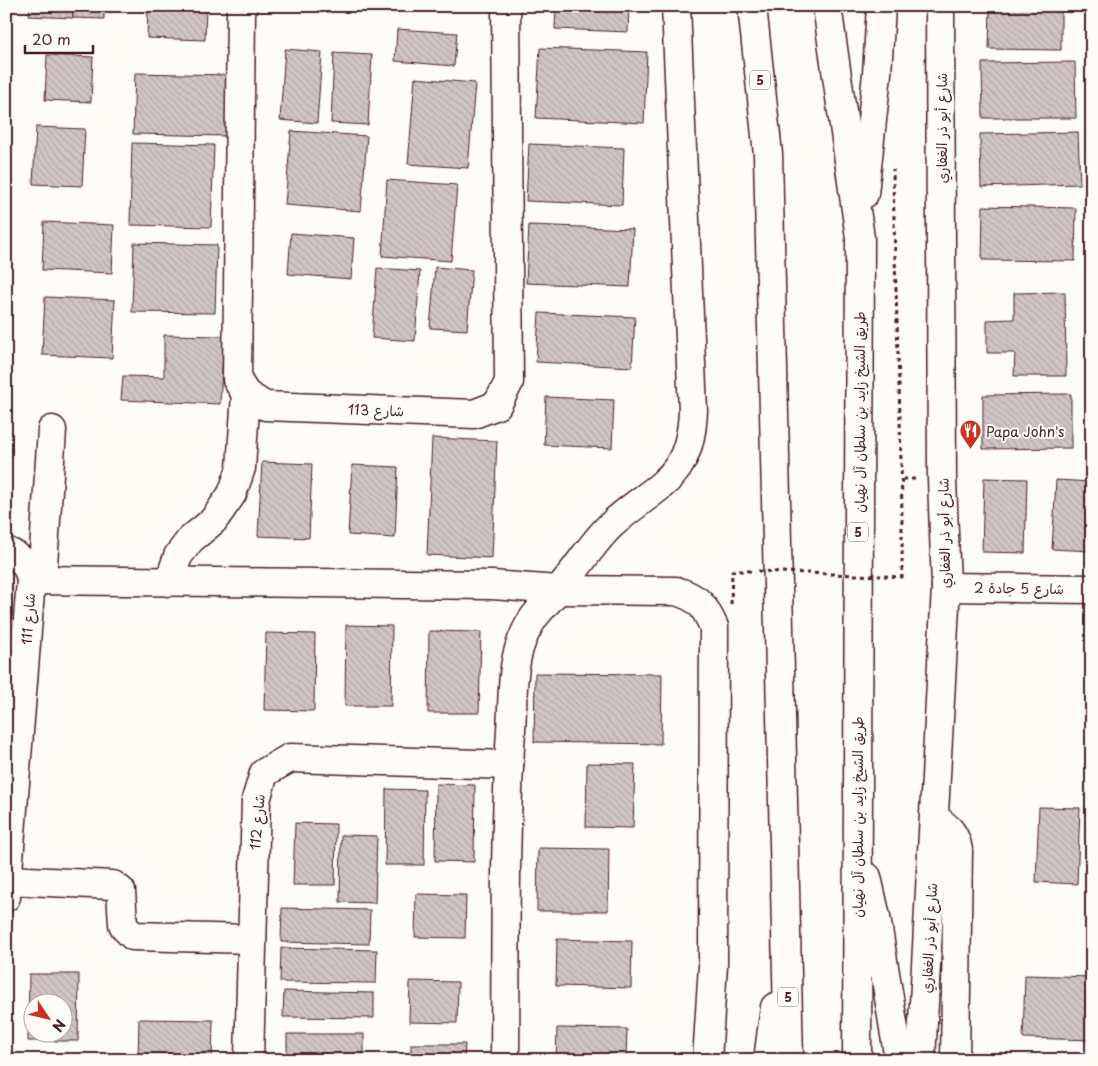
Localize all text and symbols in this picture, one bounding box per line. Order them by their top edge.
scale bar [25,22,92,54]
text: 20 m [32,27,71,50]
road number: 5 [750,70,770,90]
street label: شارع أبو ذر الغفاري [931,73,953,183]
street label: طريق الشيخ زايد بن سلطان آل نهيان [849,311,870,513]
street label: شارع 113 [348,399,404,421]
restaurant icon: Papa John's [958,419,982,450]
place label: Papa John's [986,421,1064,442]
street label: شارع أبو ذر الغفاري [933,478,956,588]
road number: 5 [848,522,868,542]
street label: شارع 5 جادة 2 [974,577,1064,599]
street label: شارع 111 [16,592,40,646]
street label: طريق الشيخ زايد بن سلطان آل نهيان [847,716,868,918]
street label: شارع 112 [244,793,270,851]
street label: شارع أبو ذر الغفاري [916,882,943,994]
road number: 5 [778,988,798,1006]
north arrow [22,994,72,1044]
text: N [47,1015,71,1036]

